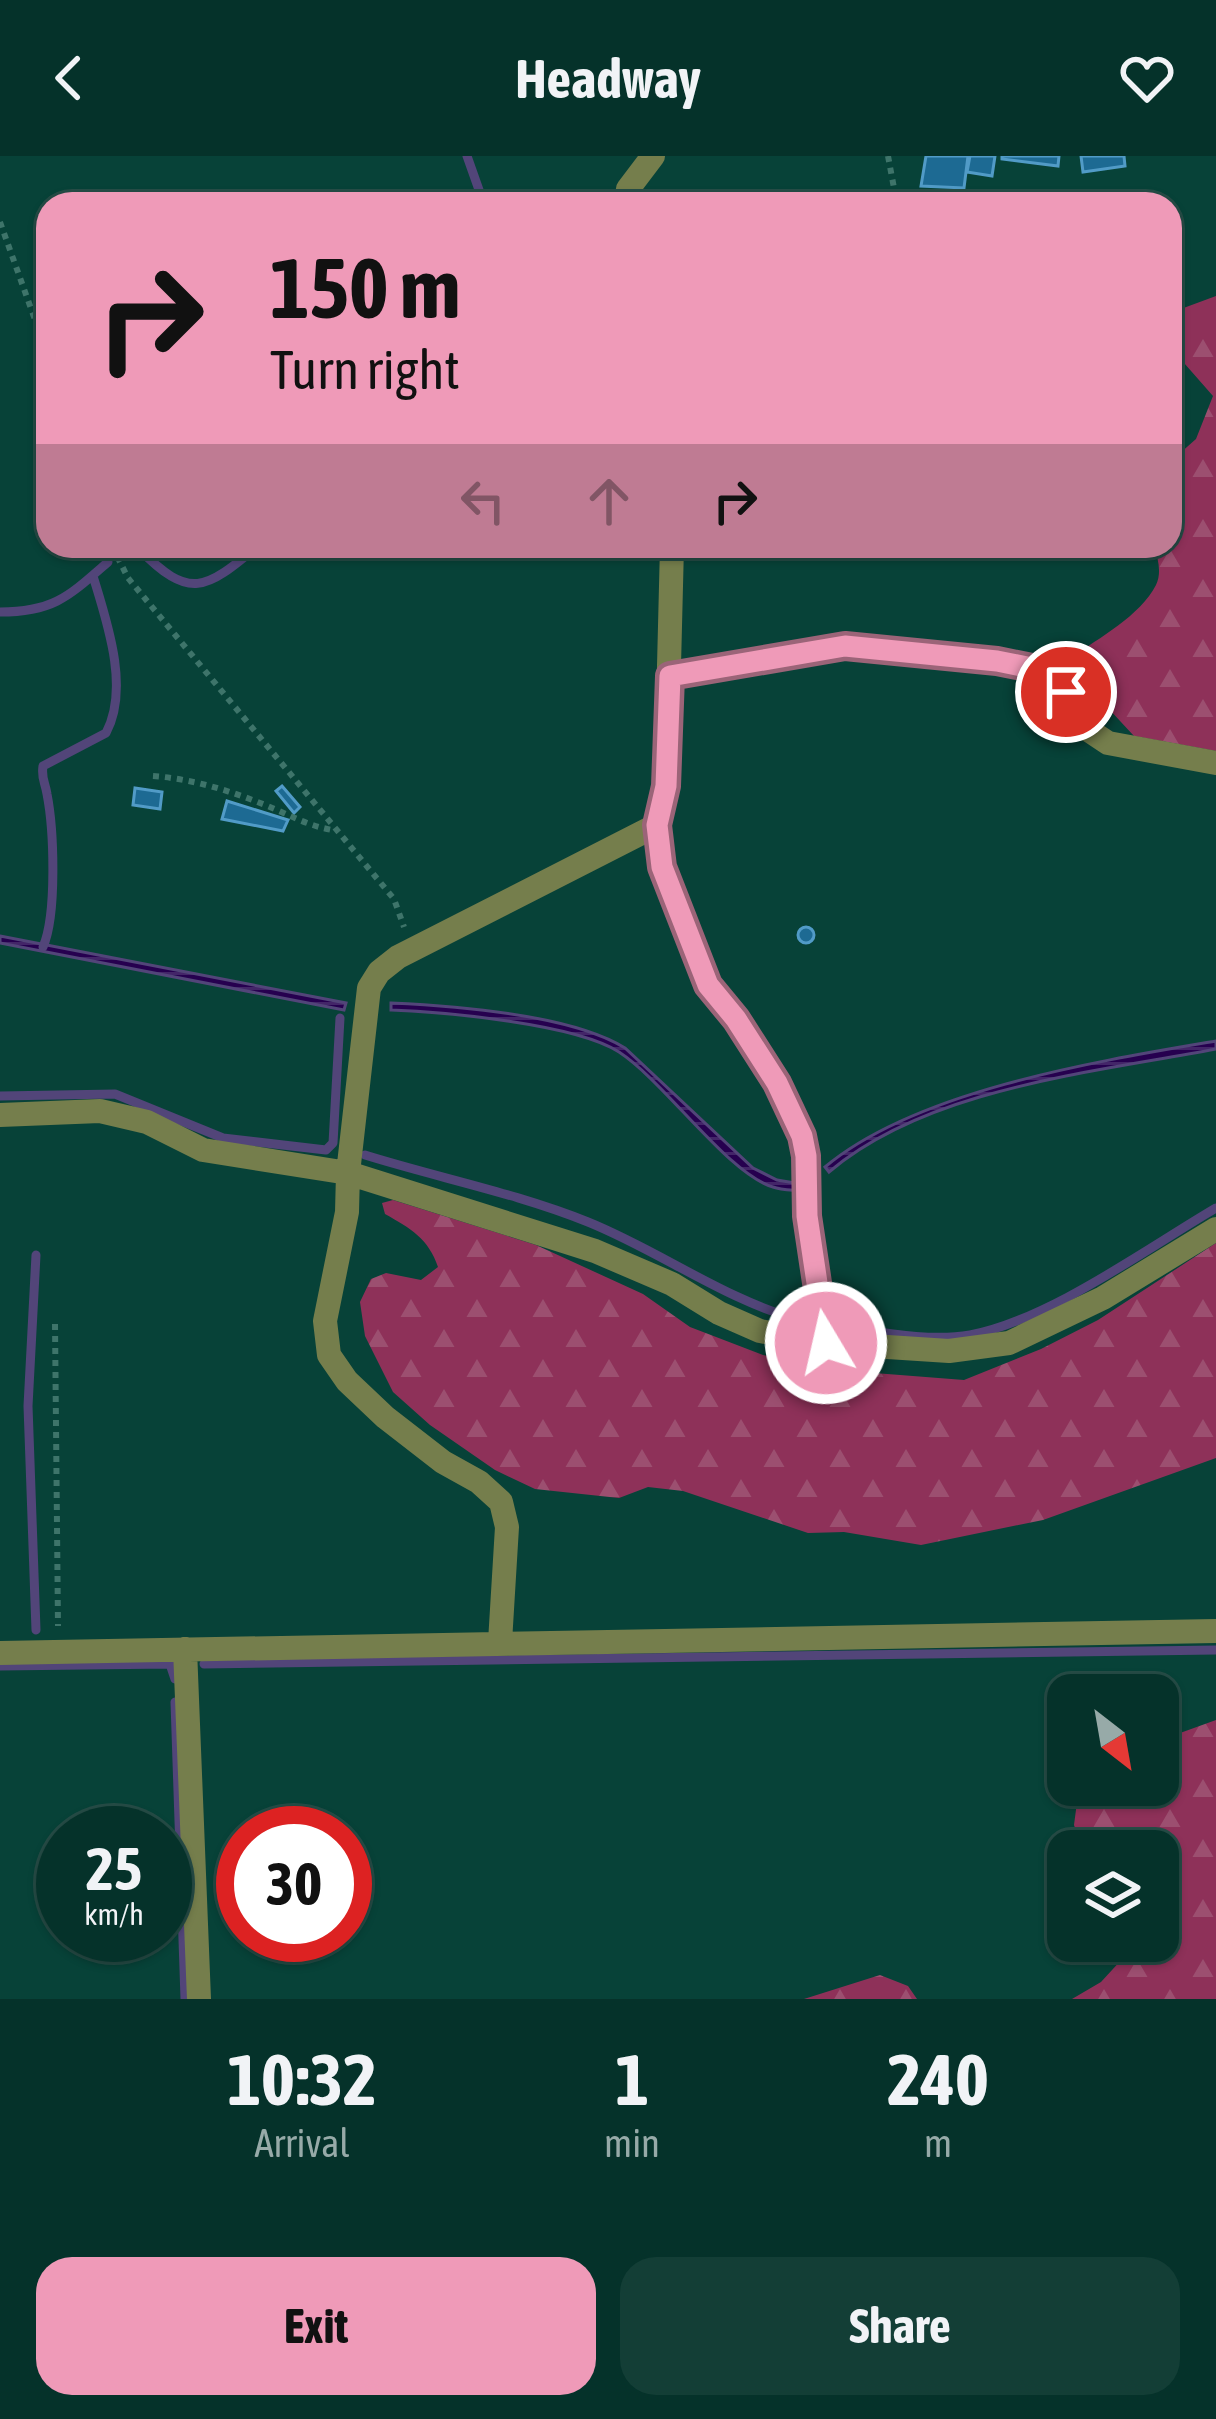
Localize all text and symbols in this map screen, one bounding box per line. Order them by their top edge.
icon: back [36,45,102,111]
icon: heart [1114,45,1180,111]
text: Headway [515,48,701,109]
icon: right [72,240,228,396]
text: 150 m [270,240,460,336]
text: Turn right [270,339,460,400]
icon: left [450,468,516,534]
icon: ahead [576,468,642,534]
icon: right [702,468,768,534]
pin [1015,641,1117,743]
icon: arrive [1033,659,1099,725]
position arrow [763,1280,889,1406]
north arrow [1047,1674,1179,1806]
map controls [1047,1674,1179,1962]
speed limit sign: 30 [216,1806,372,1962]
button: layers [1047,1830,1179,1962]
text: 25 [86,1834,142,1903]
text: km/h [84,1897,144,1931]
text: 10:32 [227,2038,377,2120]
text: 1 [615,2038,649,2120]
text: 240 [887,2038,989,2120]
text: Arrival [254,2121,350,2165]
text: min [604,2121,660,2165]
text: m [924,2121,952,2165]
button: Exit [36,2257,596,2395]
button: Share [620,2257,1180,2395]

